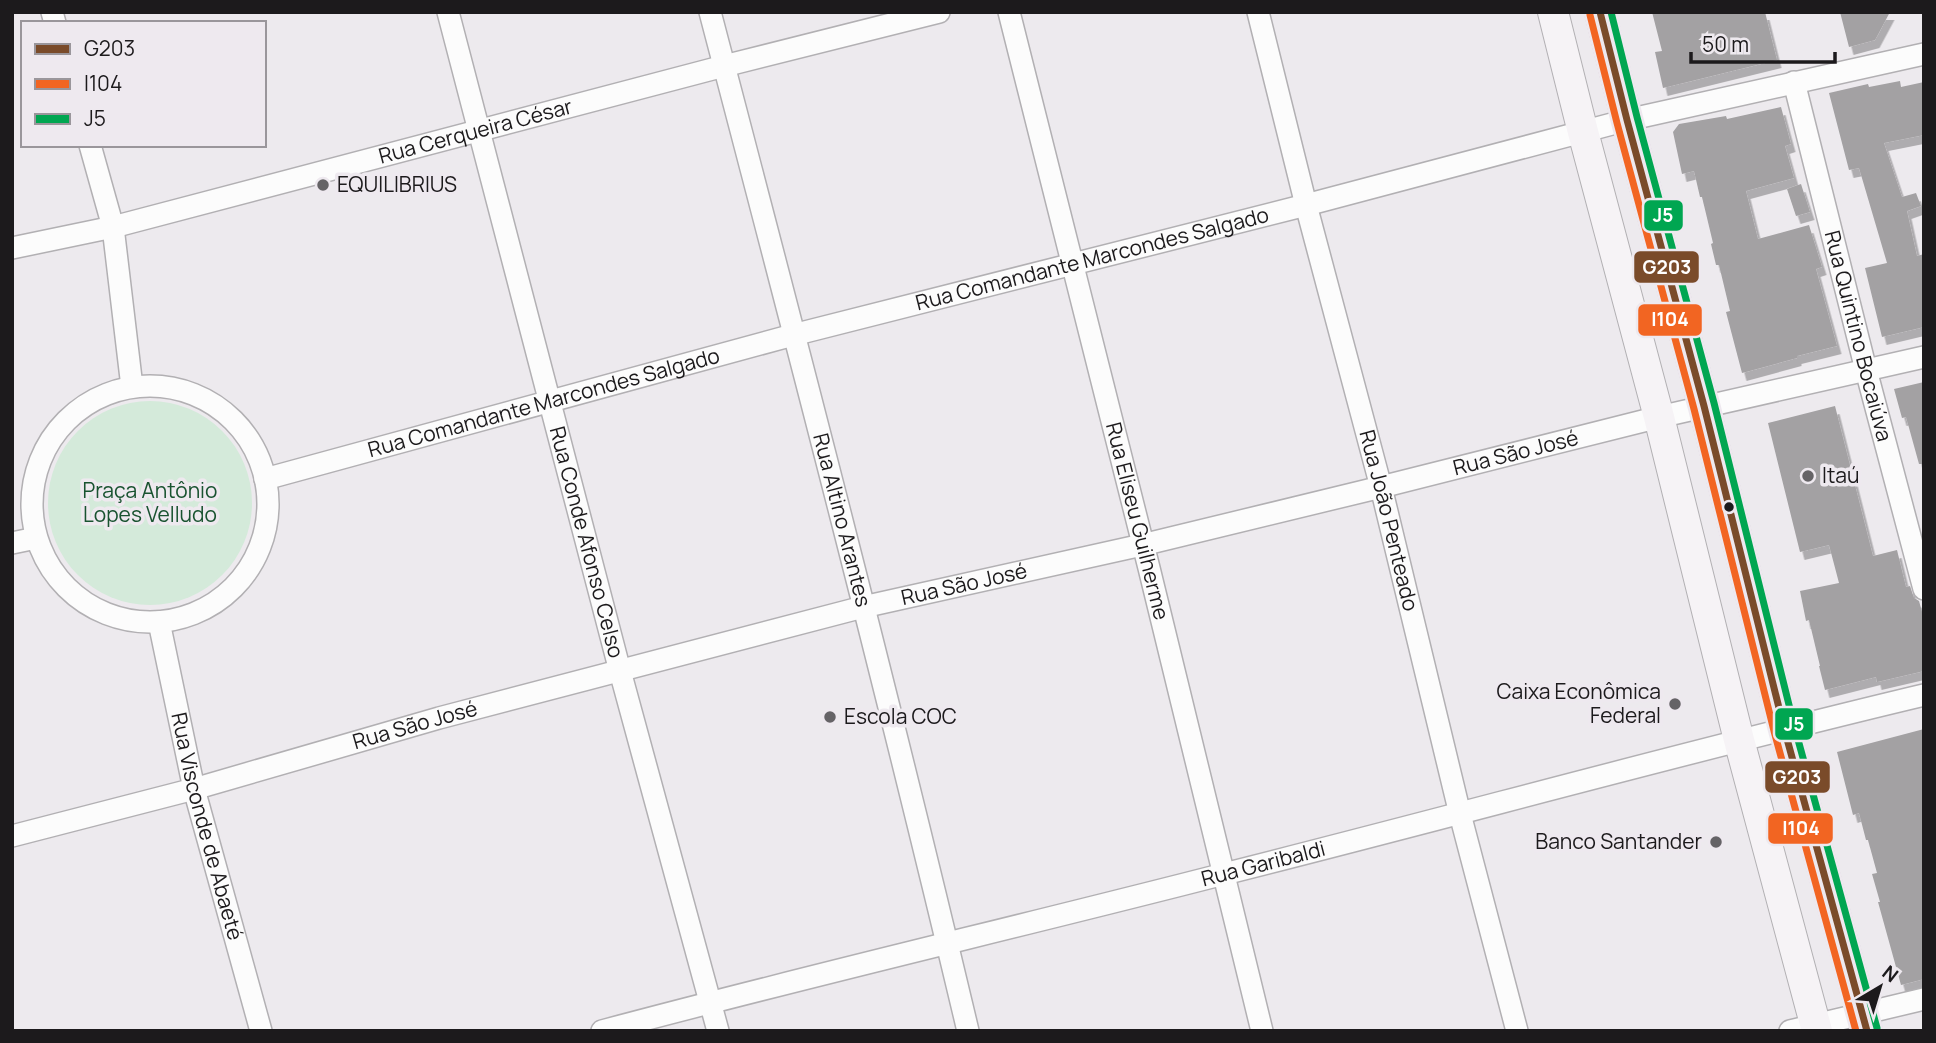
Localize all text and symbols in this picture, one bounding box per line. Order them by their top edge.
legend [21,21,266,147]
scale bar [1691,21,1834,65]
text: 50 m [1702,30,1749,58]
text: G203 [84,34,135,62]
text: I104 [84,69,122,97]
street label: Rua Cerqueira César [375,91,576,169]
text: J5 [84,104,106,132]
place label: EQUILIBRIUS [337,170,457,198]
marker: EQUILIBRIUS [315,177,331,193]
line badge: J5 [1643,199,1684,232]
street label: Rua Comandante Marcondes Salgado [912,200,1272,316]
text: J5 [1653,202,1673,228]
street label: Rua Quintino Bocaiúva [1819,227,1899,444]
line badge: G203 [1633,250,1700,284]
text: G203 [1643,254,1691,280]
line badge: I104 [1637,303,1703,337]
text: I104 [1651,306,1689,332]
street label: Rua Comandante Marcondes Salgado [365,341,723,463]
street label: Rua Eliseu Guilherme [1100,419,1176,623]
street label: Rua Conde Afonso Celso [544,423,631,661]
street label: Rua São José [1450,423,1581,481]
street label: Rua João Penteado [1353,427,1425,614]
street label: Rua Altino Arantes [807,430,878,610]
place label: Itaú [1822,461,1859,489]
marker: Itaú [1800,468,1816,484]
park label: Praça Antônio Lopes Velludo [83,476,217,528]
unlabelled marker [1722,500,1736,514]
street label: Rua São José [898,556,1030,611]
place label: Caixa Econômica Federal [1496,677,1661,729]
street label: Rua São José [349,694,480,755]
marker: Caixa Econômica Federal [1667,696,1683,712]
place label: Escola COC [844,702,957,730]
line badge: J5 [1774,707,1814,741]
marker: Escola COC [822,709,838,725]
street label: Rua Visconde de Abaeté [165,710,250,943]
text: J5 [1784,711,1804,737]
line badge: G203 [1764,760,1831,794]
text: G203 [1773,764,1821,790]
line badge: I104 [1767,812,1834,845]
text: I104 [1782,815,1820,841]
place label: Banco Santander [1535,827,1702,855]
street label: Rua Garibaldi [1198,834,1328,892]
marker: Banco Santander [1708,834,1724,850]
north arrow [1845,952,1915,1022]
text: N [1877,959,1904,988]

